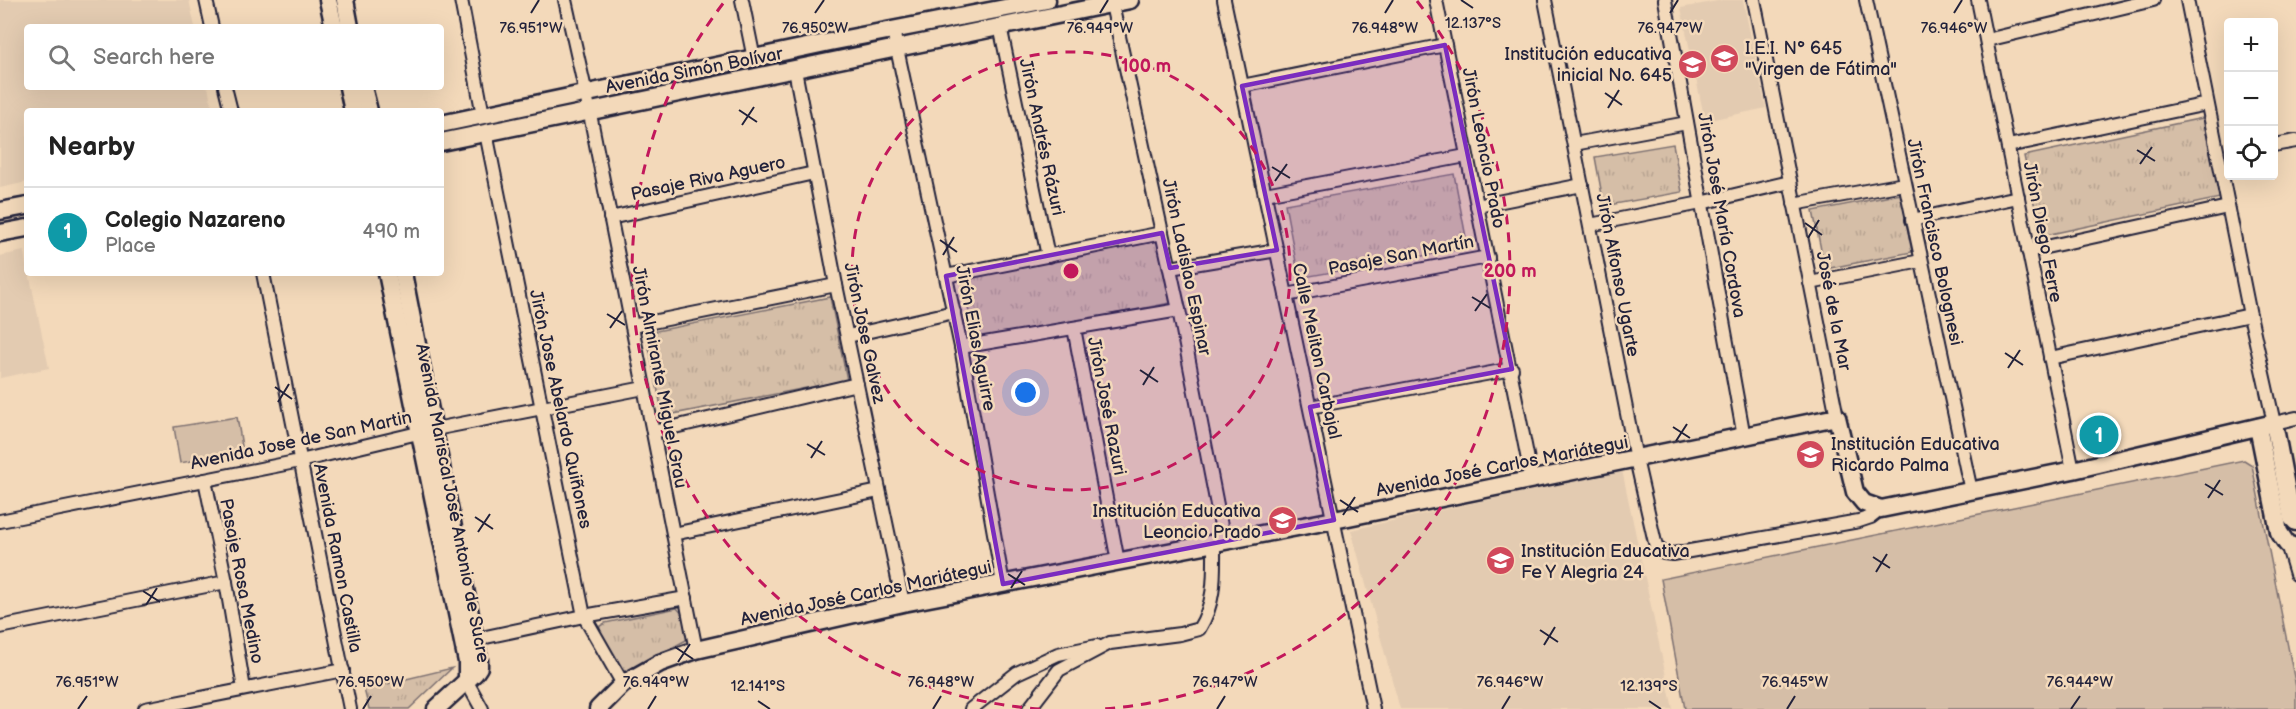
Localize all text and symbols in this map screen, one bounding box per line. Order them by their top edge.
text: 12.137°S [1445,14,1501,33]
map controls [2224,18,2278,180]
button: + [2224,18,2278,72]
text: 76.951°W [499,19,563,38]
text: 76.950°W [782,19,848,38]
text: 76.949°W [1067,19,1134,38]
text: 76.948°W [1352,19,1419,38]
text: 76.947°W [1637,19,1703,38]
text: 76.946°W [1921,19,1988,38]
search box [24,24,444,90]
place label: I.E.I. N° 645 "Virgen de Fátima" [1745,38,1897,80]
icon: search [45,41,78,74]
school or university icon: I.E.I. N° 645 "Virgen de Fátima" [1708,42,1740,74]
street label: Avenida Simón Bolívar [604,43,785,98]
text: Search here [93,44,215,71]
place label: Institución educativa inicial No. 645 [1505,44,1672,86]
school or university icon: Institución educativa inicial No. 645 [1677,48,1709,80]
text: 100 m [1121,56,1171,77]
street label: Jirón Andrés Rázuri [1015,57,1068,217]
street label: Jirón Leoncio Prado [1458,66,1509,230]
button: − [2224,72,2278,126]
street label: Jirón José María Cordova [1693,111,1750,319]
button: locate [2224,126,2278,180]
text: Nearby [48,132,135,163]
street label: Jirón Francisco Bolognesi [1902,137,1967,347]
street label: Pasaje Riva Aguero [629,152,787,205]
street label: Jirón Diego Ferre [2019,160,2067,305]
street label: Jirón Ladislao Espinar [1158,177,1216,358]
street label: Jirón Alfonso Ugarte [1591,192,1644,359]
text: Colegio Nazareno [105,207,286,234]
text: 1 [63,220,72,244]
text: 490 m [363,220,420,244]
street label: Pasaje San Martín [1327,231,1476,280]
text: Place [105,234,156,258]
street label: José de la Mar [1812,250,1855,373]
street label: Jirón Jose Galvez [839,261,890,406]
centre of rings [1061,261,1081,281]
street label: Calle Meliton Carbajal [1288,261,1345,441]
text: 200 m [1483,261,1537,282]
street label: Jirón Elias Aguirre [951,263,1000,413]
street label: Jirón Almirante Miguel Grau [628,264,691,490]
street label: Jirón Jose Abelardo Quiñones [525,288,596,531]
street label: Jirón José Razuri [1083,335,1130,477]
street label: Avenida Mariscal José Antonio de Sucre [411,342,494,665]
your location [1011,378,1040,407]
street label: Avenida Jose de San Martin [188,407,414,474]
pin: 1 [2080,412,2118,458]
street label: Avenida José Carlos Mariátegui [1374,432,1630,501]
place label: Institución Educativa Ricardo Palma [1831,434,2000,476]
school or university icon: Institución Educativa Ricardo Palma [1794,438,1826,470]
street label: Avenida Ramon Castilla [309,462,366,654]
street label: Pasaje Rosa Medino [215,497,268,665]
place label: Institución Educativa Leoncio Prado [1092,501,1261,543]
school or university icon: Institución Educativa Leoncio Prado [1266,505,1298,537]
place label: Institución Educativa Fe Y Alegria 24 [1521,541,1690,583]
school or university icon: Institución Educativa Fe Y Alegria 24 [1484,545,1516,577]
street label: Avenida José Carlos Mariátegui [738,557,994,630]
text: 76.951°W [55,673,119,692]
text: 76.950°W [338,673,404,692]
text: 76.949°W [623,673,690,692]
text: 76.948°W [908,673,975,692]
text: 76.947°W [1192,673,1258,692]
text: 76.946°W [1477,673,1544,692]
text: 76.945°W [1762,673,1828,692]
text: 76.944°W [2047,673,2114,692]
text: 12.141°S [731,677,785,696]
text: 12.139°S [1620,677,1678,696]

